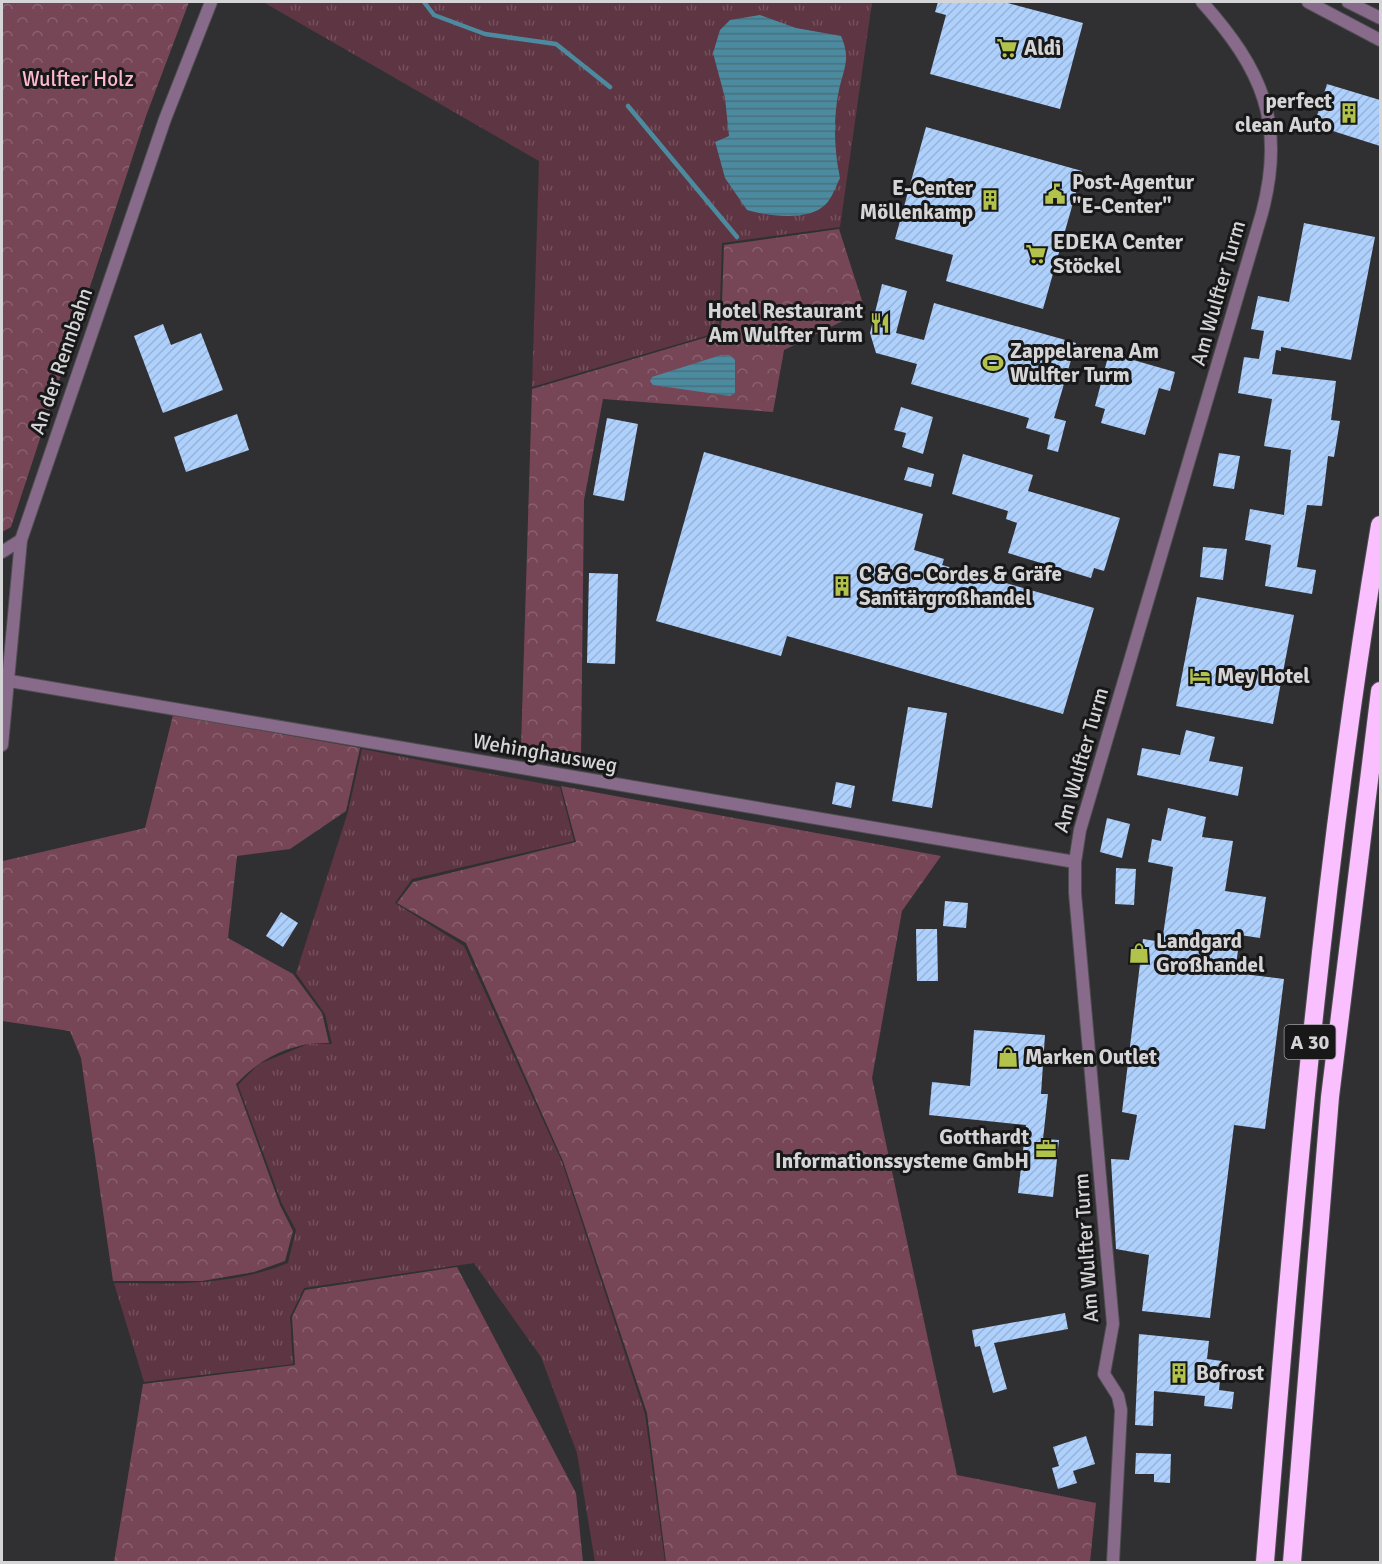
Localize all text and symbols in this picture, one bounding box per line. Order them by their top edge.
place label: Aldi [1024,35,1061,61]
supermarket icon: Aldi [995,36,1019,60]
park label: Wulfter Holz [22,66,134,92]
place label: perfect clean Auto [1235,88,1332,138]
building icon: perfect clean Auto [1337,101,1361,125]
place label: Post-Agentur "E-Center" [1072,169,1195,219]
place label: E-Center Möllenkamp [860,175,974,225]
public building icon: Post-Agentur "E-Center" [1043,182,1067,206]
building icon: E-Center Möllenkamp [978,188,1002,212]
street label: Am Wulfter Turm [1185,217,1251,369]
place label: EDEKA Center Stöckel [1053,229,1184,279]
supermarket icon: EDEKA Center Stöckel [1024,242,1048,266]
street label: An der Rennbahn [24,284,98,438]
place label: Hotel Restaurant Am Wulfter Turm [708,298,863,348]
restaurant icon: Hotel Restaurant Am Wulfter Turm [868,311,892,335]
place label: Zappelarena Am Wulfter Turm [1010,338,1159,388]
sports icon: Zappelarena Am Wulfter Turm [981,351,1005,375]
place label: C & G - Cordes & Gräfe Sanitärgroßhandel [859,561,1062,611]
building icon: C & G - Cordes & Gräfe Sanitärgroßhandel [830,574,854,598]
place label: Mey Hotel [1217,663,1310,689]
hotel icon: Mey Hotel [1188,664,1212,688]
street label: Am Wulfter Turm [1048,684,1114,836]
street label: Wehinghausweg [471,727,619,779]
place label: Landgard Großhandel [1156,928,1265,978]
shop icon: Landgard Großhandel [1127,941,1151,965]
road number: A 30 [1284,1025,1336,1059]
place label: Marken Outlet [1025,1044,1157,1070]
shop icon: Marken Outlet [996,1045,1020,1069]
place label: Gotthardt Informationssysteme GmbH [775,1124,1029,1174]
office icon: Gotthardt Informationssysteme GmbH [1034,1137,1058,1161]
street label: Am Wulfter Turm [1068,1172,1104,1324]
place label: Bofrost [1196,1360,1264,1386]
building icon: Bofrost [1167,1361,1191,1385]

